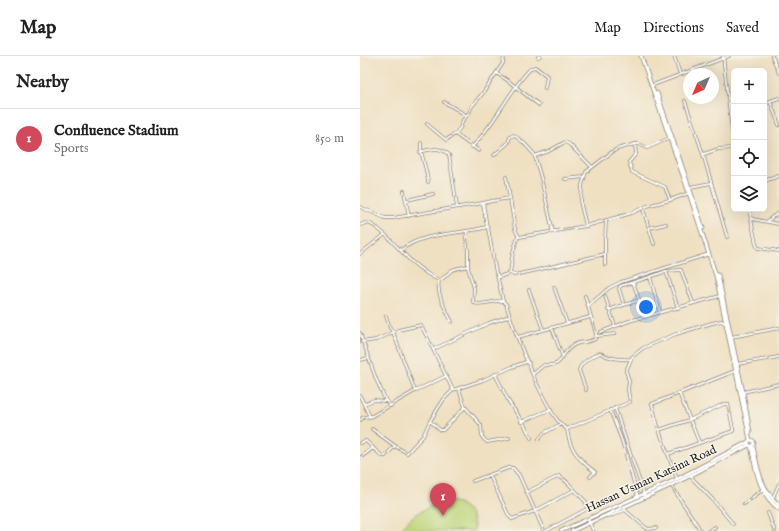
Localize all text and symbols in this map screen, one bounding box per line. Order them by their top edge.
text: Map [20,16,56,40]
text: Map [594,19,621,37]
text: Directions [643,19,704,37]
text: Saved [726,19,759,37]
north arrow [683,68,719,104]
map controls [731,68,767,212]
button: + [731,68,767,104]
text: Nearby [16,72,69,93]
button: − [731,104,767,140]
text: Confluence Stadium [54,121,179,140]
text: 1 [27,130,31,147]
text: 850 m [315,130,344,147]
text: Sports [54,140,89,157]
button: locate [731,140,767,176]
button: layers [731,176,767,212]
your location [636,297,656,317]
street label: Hassan Usman Katsina Road [583,442,719,516]
pin: 1 [430,483,456,516]

